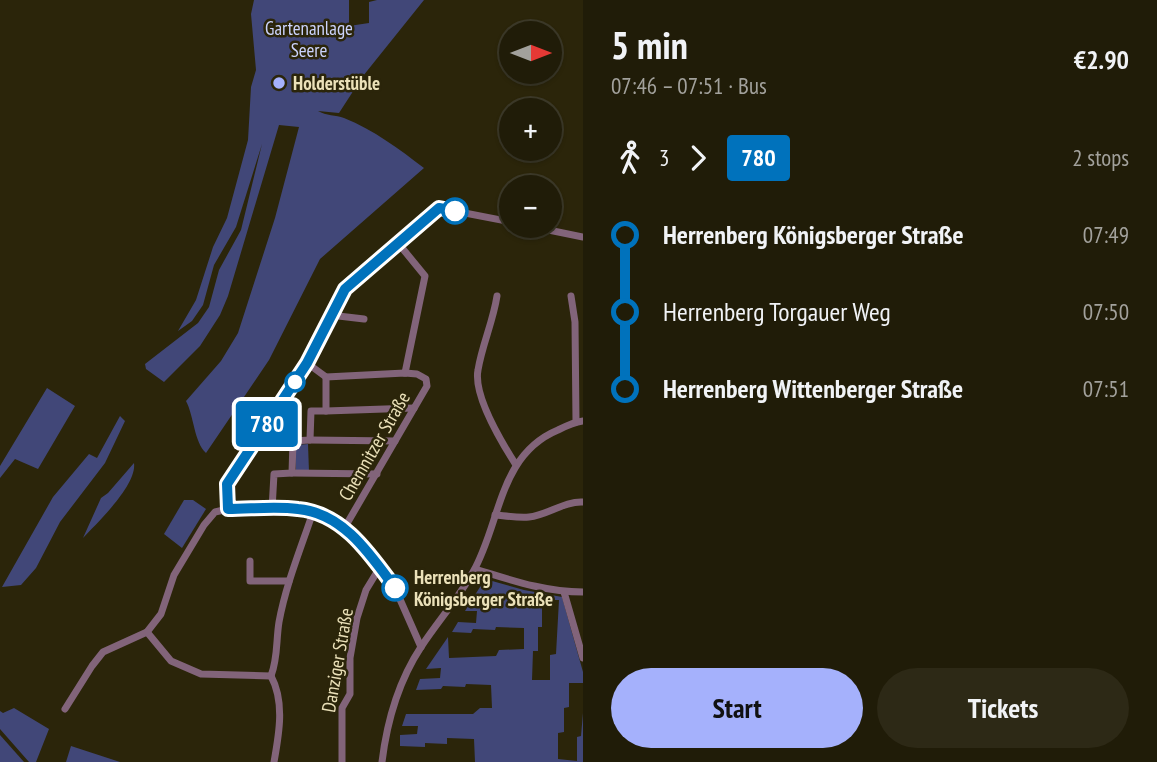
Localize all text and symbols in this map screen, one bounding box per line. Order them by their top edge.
park label: Gartenanlage Seere [265,16,353,62]
text: 5 min [611,20,688,69]
north arrow [499,21,562,84]
map controls [499,21,562,238]
text: €2.90 [1074,43,1129,76]
place label: Holderstüble [293,71,380,95]
text: 07:46 – 07:51 · Bus [611,71,767,100]
marker: Holderstüble [271,75,287,91]
button: + [499,98,562,161]
icon: walk [611,139,649,177]
icon: forward [679,139,717,177]
text: 780 [741,142,776,173]
text: 3 [659,143,669,172]
text: 2 stops [1072,143,1129,172]
button: − [499,175,562,238]
unlabelled marker [442,198,468,224]
text: Herrenberg Königsberger Straße [663,218,964,251]
text: 07:49 [1083,220,1129,249]
text: Herrenberg Torgauer Weg [663,295,891,328]
text: 07:50 [1083,297,1129,326]
unlabelled marker [285,372,305,392]
text: Herrenberg Wittenberger Straße [663,372,963,405]
text: 07:51 [1083,374,1129,403]
street label: Chemnitzer Straße [333,387,415,505]
line badge: 780 [227,401,307,447]
text: 780 [250,408,284,439]
place label: Herrenberg Königsberger Straße [414,565,553,611]
marker: Herrenberg Königsberger Straße [382,575,408,601]
street label: Danziger Straße [316,606,358,714]
button: Start [611,668,863,748]
button: Tickets [877,668,1129,748]

